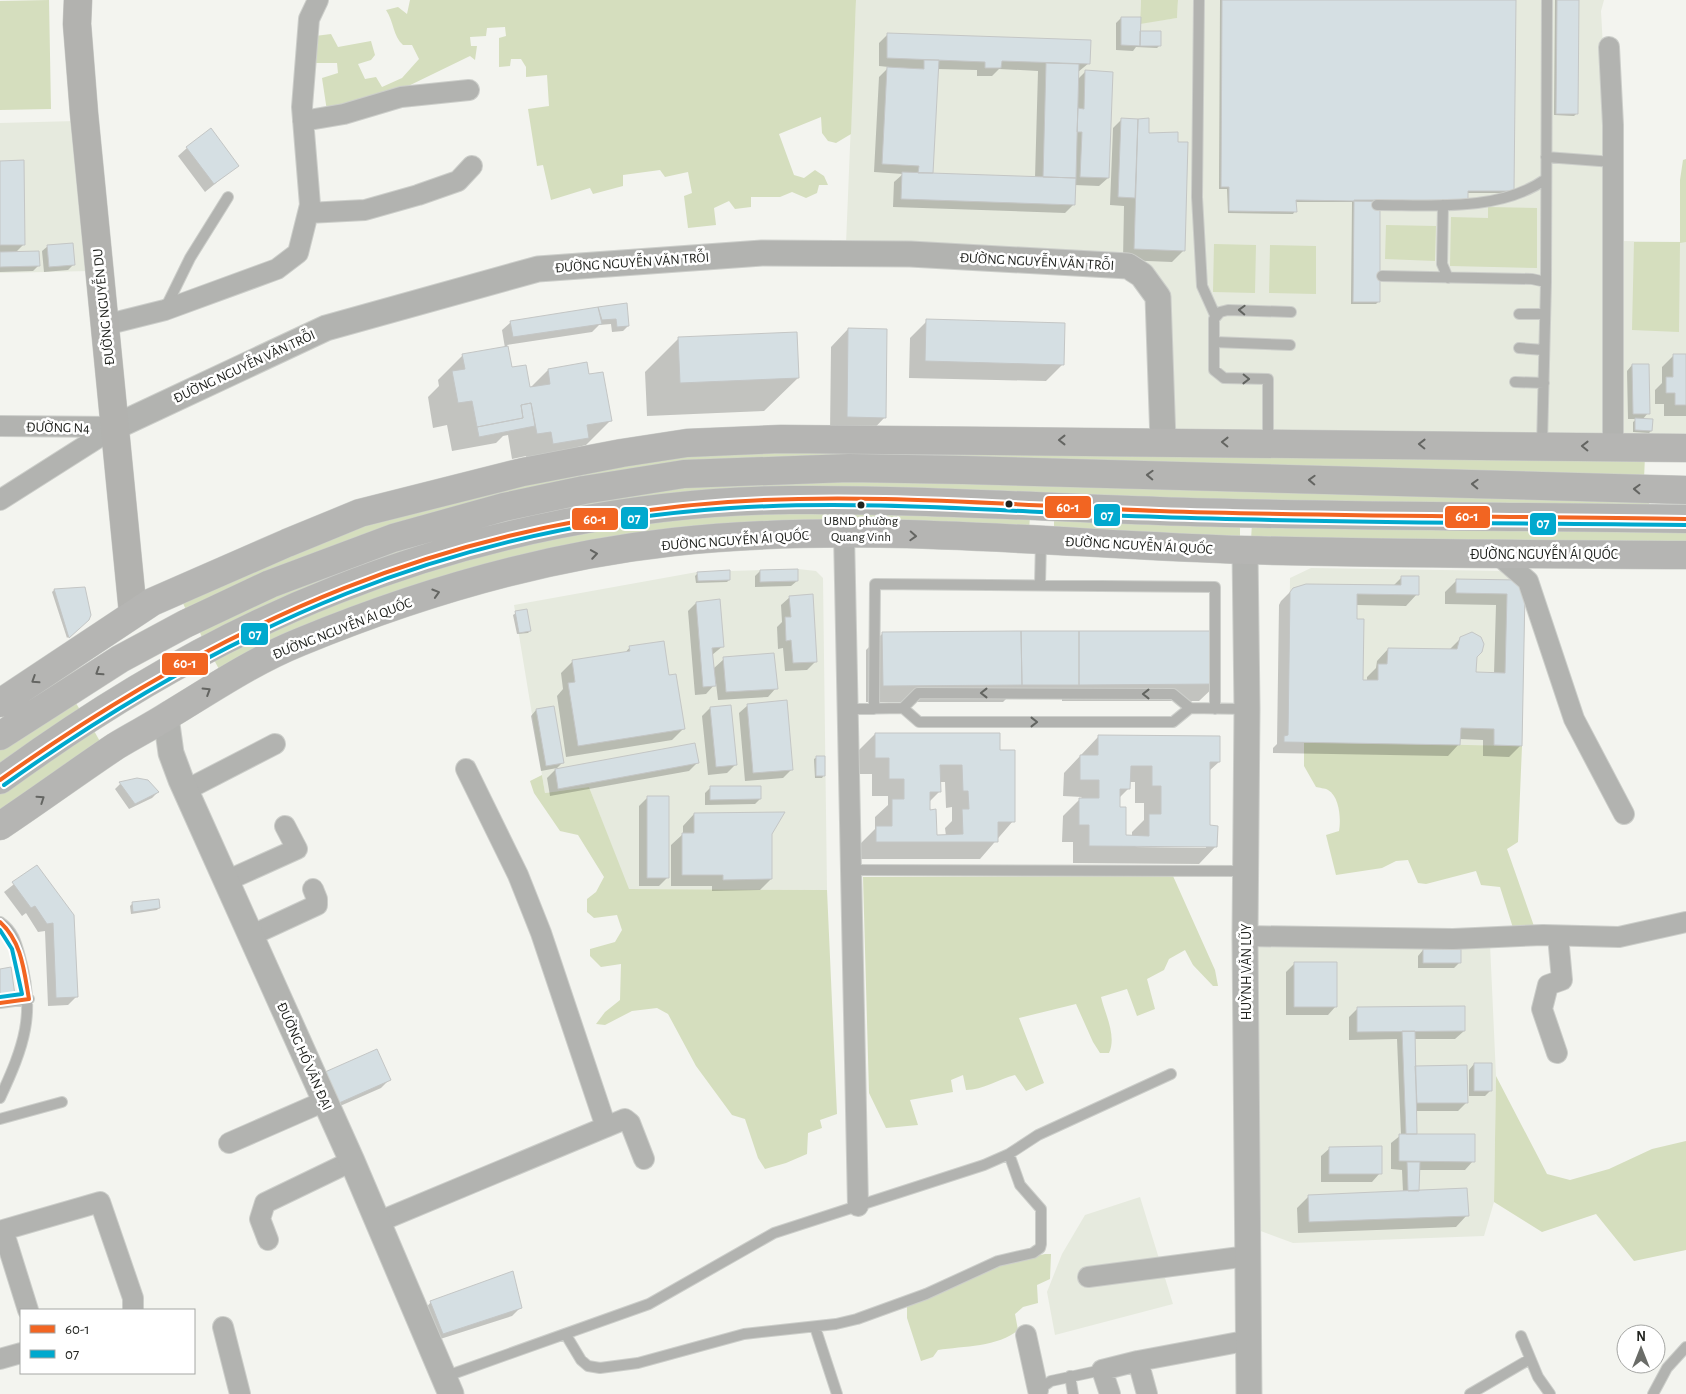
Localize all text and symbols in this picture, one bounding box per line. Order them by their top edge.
street label: ĐƯỜNG NGUYỄN VĂN TRỖI [554,246,710,275]
street label: ĐƯỜNG NGUYỄN VĂN TRỖI [959,246,1115,273]
street label: ĐƯỜNG NGUYỄN DU [87,248,117,367]
one-way arrow [1238,305,1246,315]
street label: ĐƯỜNG NGUYỄN VĂN TRỖI [169,323,317,406]
one-way arrow [1242,374,1250,384]
street label: ĐƯỜNG N4 [26,417,90,436]
one-way arrow [1058,435,1066,445]
one-way arrow [1221,436,1229,447]
one-way arrow [1418,439,1426,449]
one-way arrow [1581,441,1588,451]
one-way arrow [1146,470,1154,480]
one-way arrow [1308,474,1316,485]
one-way arrow [1471,479,1478,489]
one-way arrow [1633,484,1641,494]
line badge: 60-1 [1044,495,1092,519]
unlabelled marker [1004,499,1014,509]
marker: UBND phường Quang Vinh [856,500,866,510]
text: 60-1 [1056,501,1080,515]
line badge: 07 [1093,503,1121,527]
line badge: 60-1 [1444,505,1491,529]
line badge: 07 [620,506,649,530]
line badge: 60-1 [571,507,619,531]
text: 07 [1100,509,1114,523]
text: 60-1 [1455,510,1479,524]
text: 07 [627,512,641,526]
line badge: 07 [1529,512,1557,536]
text: 60-1 [583,513,607,527]
place label: UBND phường Quang Vinh [824,515,899,544]
text: 07 [1536,517,1550,531]
street label: ĐƯỜNG NGUYỄN ÁI QUỐC [660,525,809,553]
one-way arrow [909,530,917,541]
street label: ĐƯỜNG NGUYỄN ÁI QUỐC [1065,531,1213,557]
street label: ĐƯỜNG NGUYỄN ÁI QUỐC [1470,544,1618,562]
one-way arrow [590,550,598,560]
one-way arrow [432,588,440,598]
street label: ĐƯỜNG NGUYỄN ÁI QUỐC [269,592,414,662]
line badge: 07 [240,622,269,646]
text: 07 [248,628,262,642]
line badge: 60-1 [161,652,209,676]
text: 60-1 [173,657,197,671]
one-way arrow [96,666,105,675]
one-way arrow [31,674,41,683]
one-way arrow [202,688,211,697]
one-way arrow [979,688,987,698]
one-way arrow [1142,689,1150,699]
one-way arrow [1030,717,1038,727]
one-way arrow [35,796,44,805]
street label: HUỲNH VĂN LŨY [1237,923,1254,1020]
street label: ĐƯỜNG HỒ VĂN ĐẠI [274,999,338,1112]
legend [20,1309,195,1374]
text: 60-1 [65,1322,90,1337]
north arrow [1616,1324,1666,1374]
text: N [1636,1330,1646,1344]
text: 07 [65,1347,79,1362]

